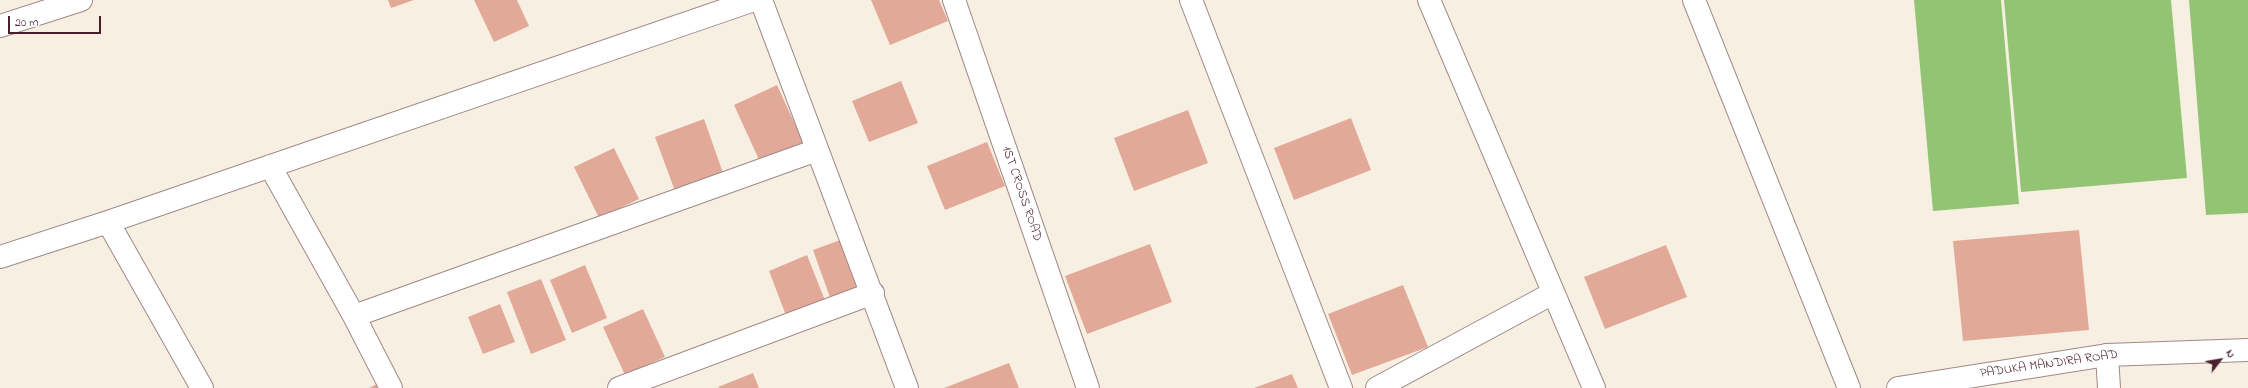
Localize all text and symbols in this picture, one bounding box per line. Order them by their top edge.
scale bar [10,8,103,34]
text: 20 m [15,14,38,32]
street label: 1ST CROSS ROAD [997,144,1045,244]
north arrow [2200,340,2240,380]
text: N [2222,347,2239,361]
street label: PADUKA MANDIRA ROAD [1979,348,2119,382]

